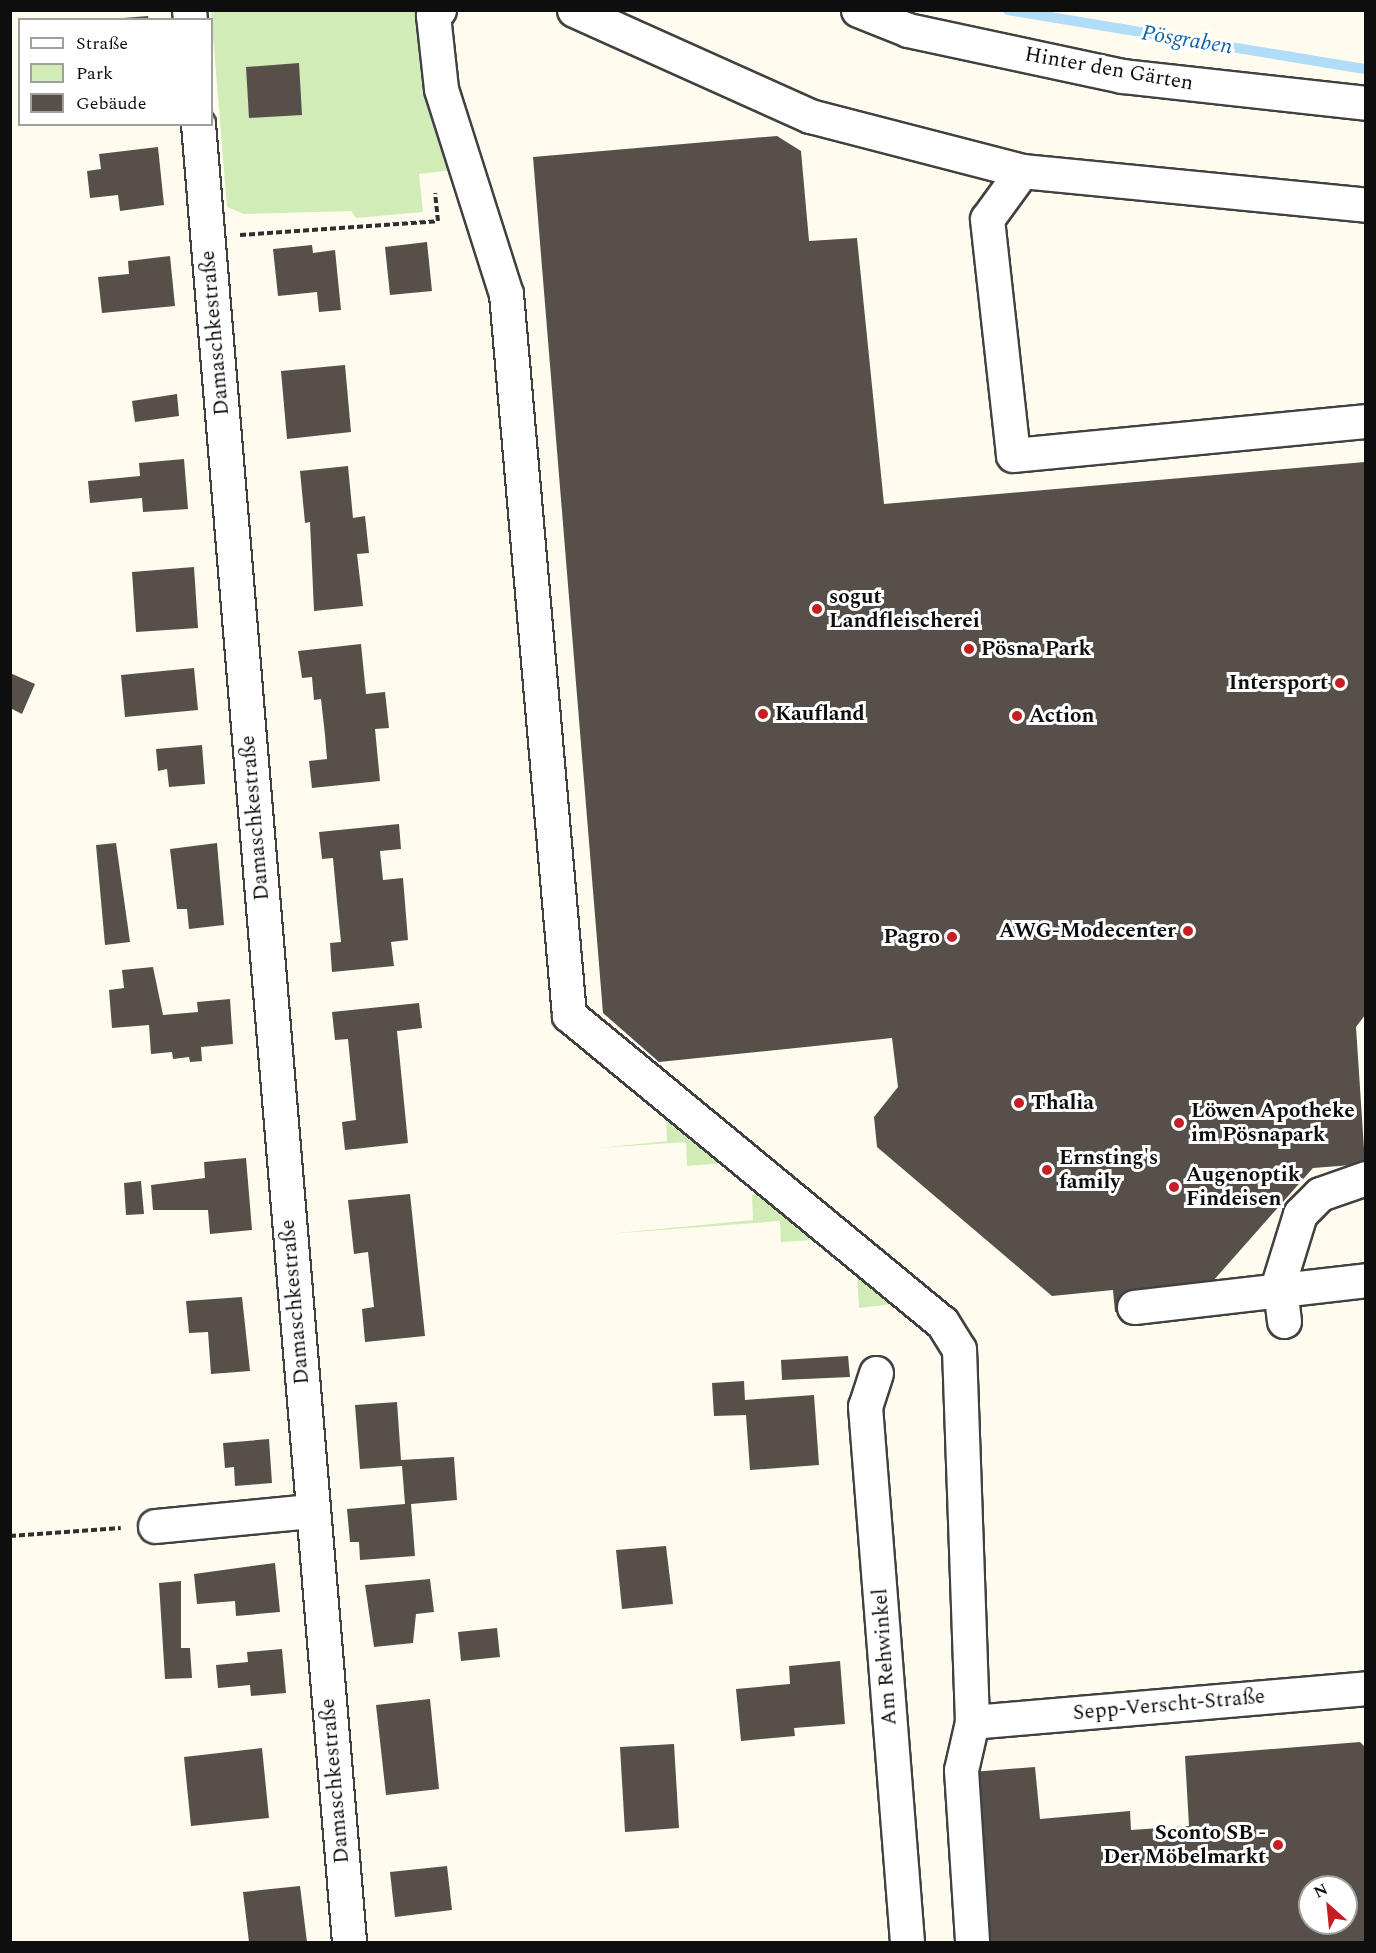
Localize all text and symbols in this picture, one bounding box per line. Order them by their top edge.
legend [18,18,213,126]
water label: Pösgraben [1140,20,1234,60]
text: Straße [76,30,128,57]
street label: Hinter den Gärten [1023,42,1195,96]
text: Park [76,60,113,87]
text: Gebäude [76,90,146,117]
street label: Damaschkestraße [195,249,235,417]
place label: sogut Landfleischerei [829,584,980,634]
marker: sogut Landfleischerei [810,602,824,616]
place label: Pösna Park [981,636,1091,662]
marker: Pösna Park [962,642,976,656]
place label: Intersport [1229,670,1328,696]
marker: Intersport [1333,676,1347,690]
place label: Kaufland [775,701,865,727]
place label: Action [1029,703,1095,729]
marker: Kaufland [756,707,770,721]
marker: Action [1010,709,1024,723]
street label: Damaschkestraße [235,734,275,902]
place label: AWG-Modecenter [999,918,1176,944]
place label: Pagro [883,924,940,950]
marker: AWG-Modecenter [1181,924,1195,938]
marker: Pagro [945,930,959,944]
place label: Thalia [1031,1090,1094,1116]
marker: Thalia [1012,1096,1026,1110]
place label: Löwen Apotheke im Pösnapark [1191,1098,1355,1148]
marker: Löwen Apotheke im Pösnapark [1172,1116,1186,1130]
place label: Ernsting's family [1059,1145,1158,1195]
place label: Augenoptik Findeisen [1186,1162,1300,1212]
marker: Ernsting's family [1040,1163,1054,1177]
marker: Augenoptik Findeisen [1167,1180,1181,1194]
street label: Damaschkestraße [275,1218,315,1386]
street label: Am Rehwinkel [868,1588,902,1726]
street label: Sepp-Verscht-Straße [1072,1684,1266,1726]
street label: Damaschkestraße [315,1697,355,1865]
place label: Sconto SB - Der Möbelmarkt [1103,1820,1266,1870]
marker: Sconto SB - Der Möbelmarkt [1271,1838,1285,1852]
north arrow [1298,1875,1358,1935]
text: N [1309,1877,1332,1904]

